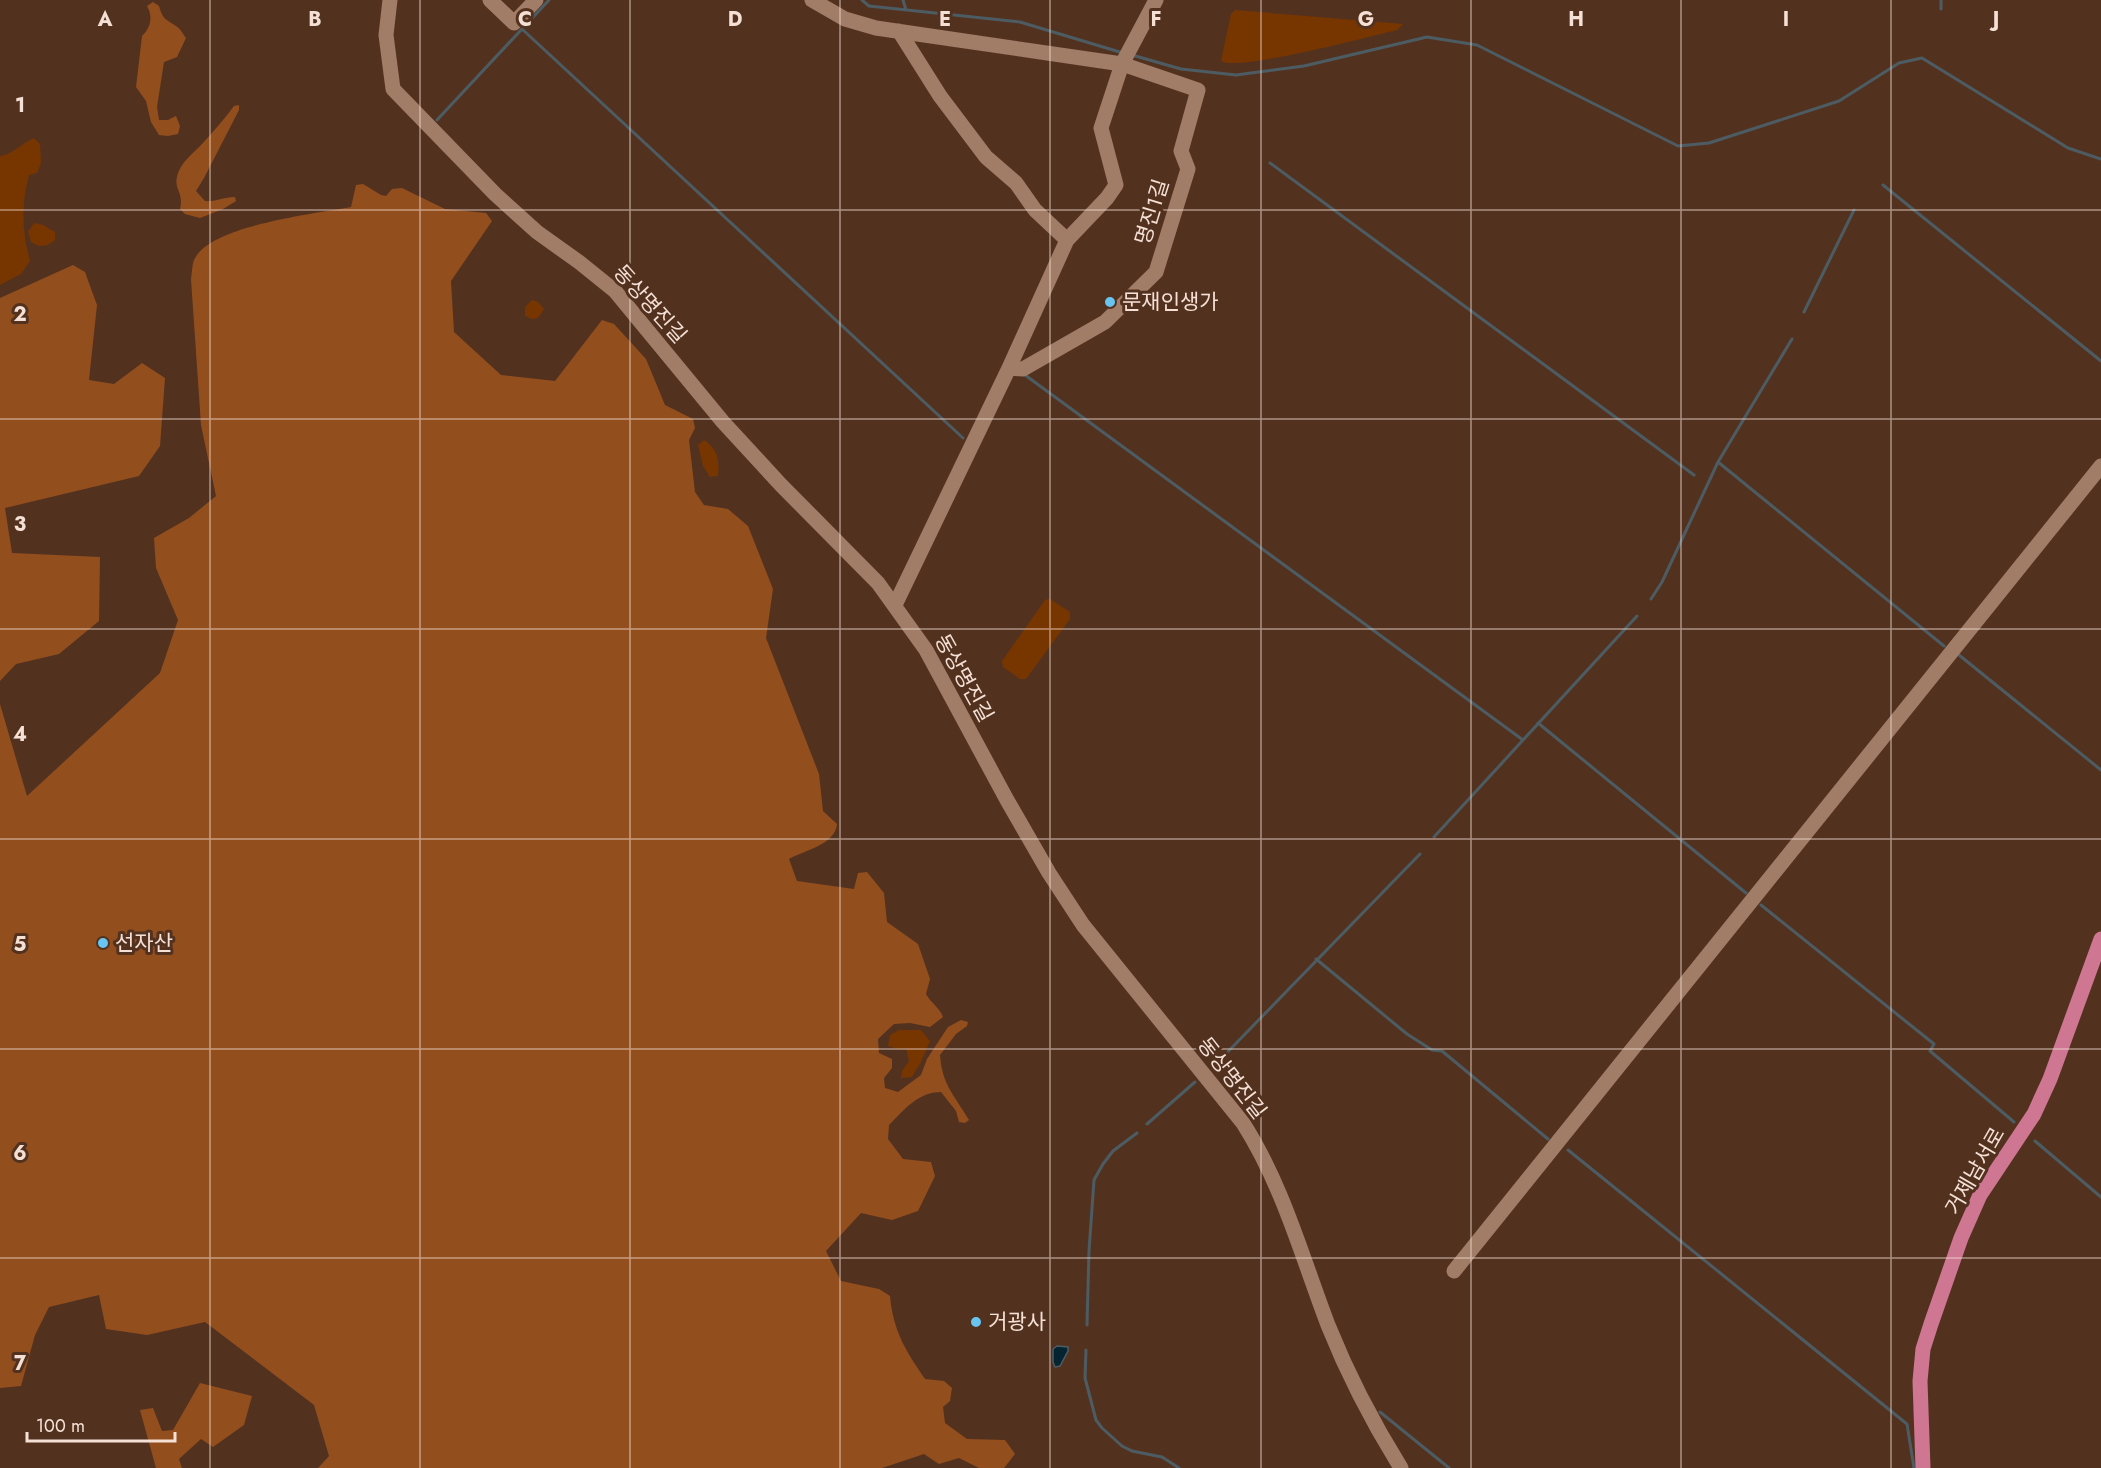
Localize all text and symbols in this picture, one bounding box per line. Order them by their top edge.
text: A [97,5,113,34]
text: B [308,5,322,34]
text: C [518,5,532,34]
text: D [728,5,742,34]
text: E [939,5,951,34]
text: F [1150,5,1162,34]
text: G [1358,5,1374,34]
text: H [1568,5,1584,34]
text: I [1783,5,1789,34]
text: J [1989,5,1999,34]
text: 1 [15,91,25,120]
street label: 명진1길 [1128,175,1176,249]
street label: 동상명진길 [607,258,693,350]
place label: 문재인생가 [1122,287,1219,317]
marker: 문재인생가 [1103,295,1117,309]
text: 2 [13,300,27,329]
text: 3 [14,510,26,539]
street label: 동상명진길 [927,628,1001,728]
text: 4 [13,720,27,749]
place label: 선자산 [115,928,173,958]
text: 5 [14,930,27,959]
marker: 선자산 [96,936,110,950]
street label: 동상명진길 [1190,1031,1274,1125]
street label: 거제남서로 [1938,1122,2012,1220]
text: 6 [13,1139,27,1168]
place label: 거광사 [988,1307,1046,1337]
marker: 거광사 [969,1315,983,1329]
text: 7 [14,1349,27,1378]
scale bar [27,1405,176,1443]
text: 100 m [36,1413,85,1439]

